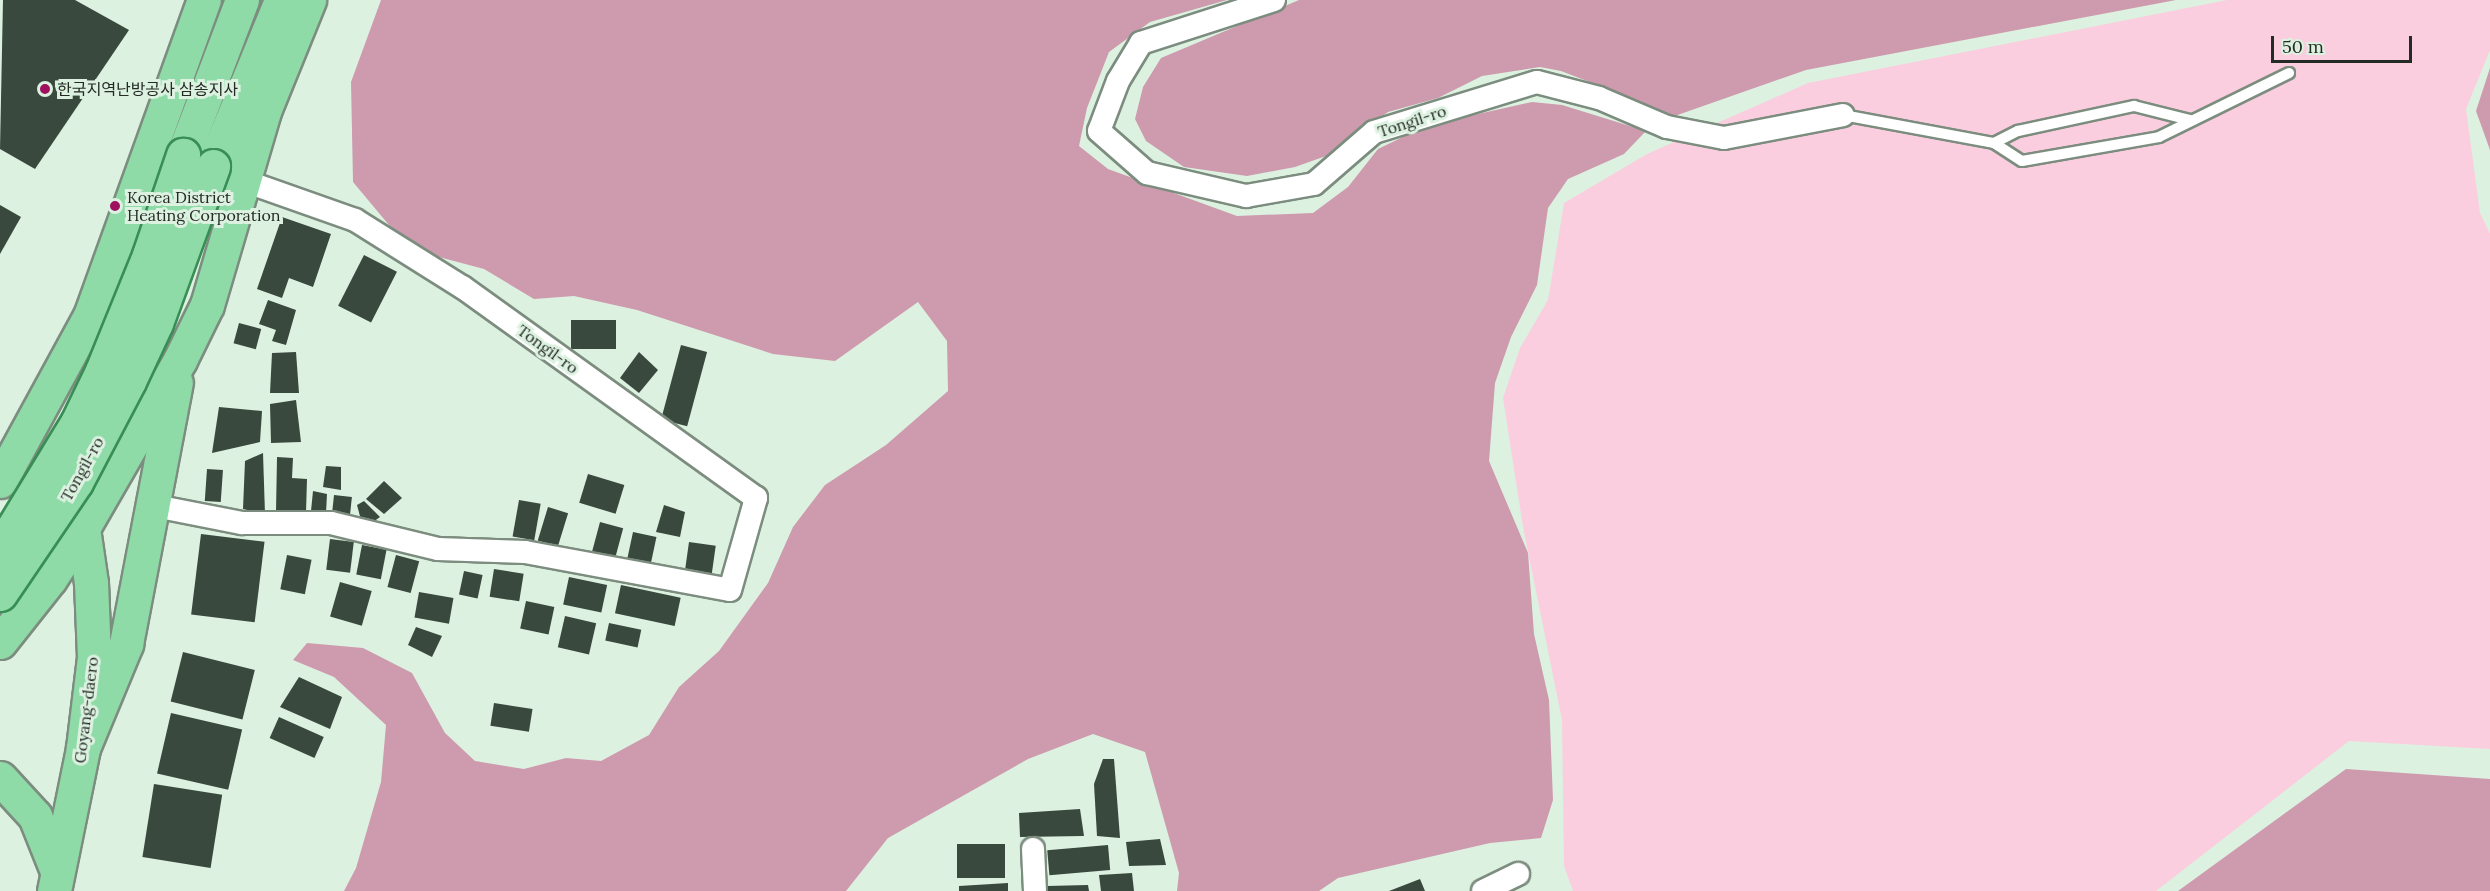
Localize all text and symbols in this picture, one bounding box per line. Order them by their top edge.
scale bar [2274,24,2415,62]
text: 50 m [2282,35,2324,58]
place label: 한국지역난방공사 삼송지사 [57,79,238,99]
marker: 한국지역난방공사 삼송지사 [38,82,52,96]
street label: Tongil-ro [1375,101,1449,141]
place label: Korea District Heating Corporation [127,187,280,225]
marker: Korea District Heating Corporation [108,199,122,213]
street label: Tongil-ro [514,320,582,378]
street label: Tongil-ro [56,433,108,505]
street label: Goyang-daero [70,656,102,764]

